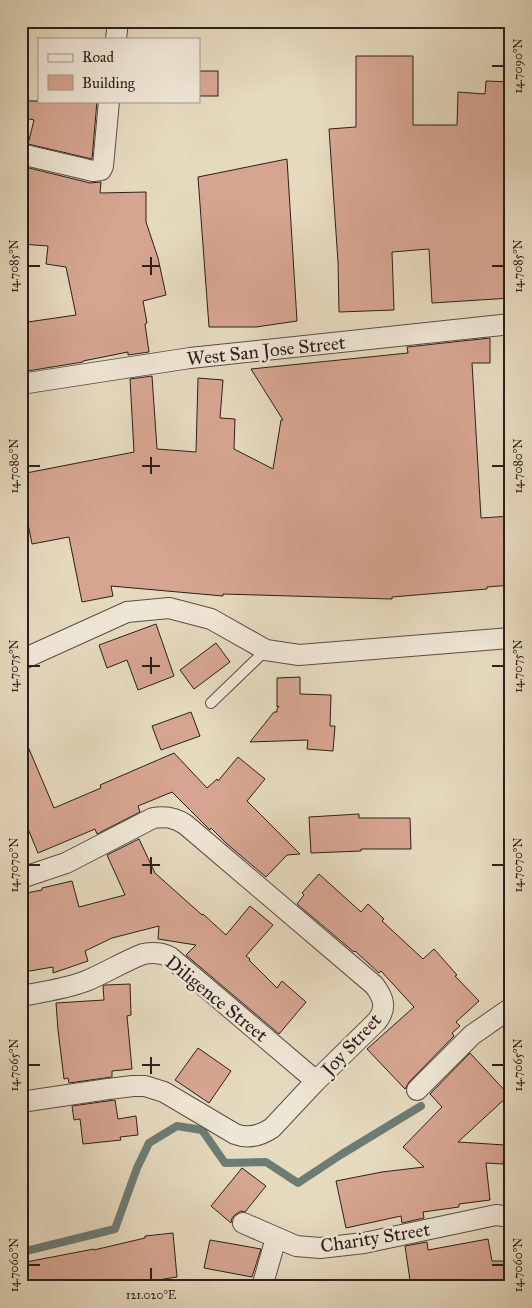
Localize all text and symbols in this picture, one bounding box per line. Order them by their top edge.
legend [38,38,200,102]
text: 14.7090°N [511,39,525,93]
text: Road [82,48,114,66]
text: Building [82,74,136,92]
text: 14.7085°N [7,239,21,293]
text: 14.7085°N [511,239,525,293]
street label: West San Jose Street [186,331,347,371]
text: 14.7080°N [7,439,21,493]
text: 14.7080°N [511,439,525,493]
text: 14.7075°N [7,639,21,693]
text: 14.7075°N [511,639,525,693]
text: 14.7070°N [7,838,21,892]
text: 14.7070°N [511,838,525,892]
street label: Diligence Street [160,950,273,1048]
street label: Joy Street [315,1008,387,1082]
text: 14.7065°N [7,1038,21,1092]
text: 14.7065°N [511,1038,525,1092]
street label: Charity Street [319,1217,432,1258]
text: 14.7060°N [7,1238,21,1292]
text: 14.7060°N [511,1238,525,1292]
text: 121.020°E [126,1288,177,1302]

